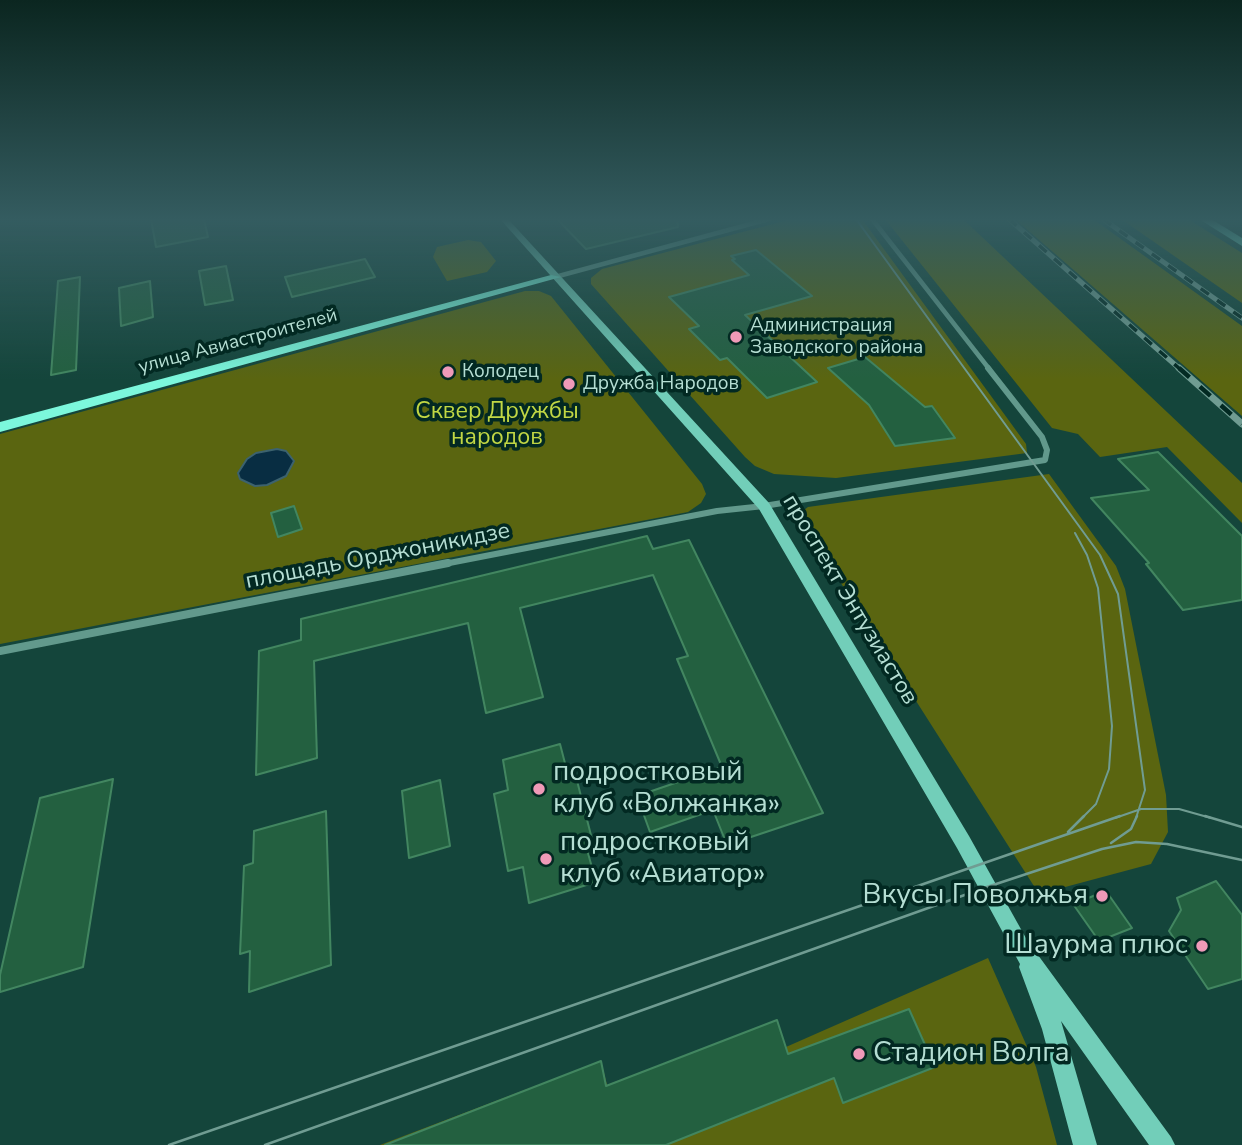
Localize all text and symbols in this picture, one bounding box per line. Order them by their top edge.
street label: улица Авиастроителей [136,304,340,380]
place label: Администрация Заводского района [750,315,923,359]
marker: Администрация Заводского района [728,329,744,345]
place label: Колодец [462,361,539,383]
marker: Колодец [440,364,456,380]
place label: Дружба Народов [583,373,739,395]
marker: Дружба Народов [561,376,577,392]
park label: Сквер Дружбы народов [415,398,579,452]
street label: проспект Энтузиастов [775,490,923,710]
street label: площадь Орджоникидзе [243,518,513,596]
place label: подростковый клуб «Волжанка» [553,756,780,822]
marker: подростковый клуб «Волжанка» [531,781,547,797]
place label: подростковый клуб «Авиатор» [560,826,765,892]
marker: подростковый клуб «Авиатор» [538,851,554,867]
place label: Вкусы Поволжья [863,879,1088,913]
marker: Вкусы Поволжья [1094,888,1110,904]
place label: Шаурма плюс [1004,929,1188,963]
marker: Шаурма плюс [1194,938,1210,954]
place label: Стадион Волга [873,1037,1070,1071]
marker: Стадион Волга [851,1046,867,1062]

